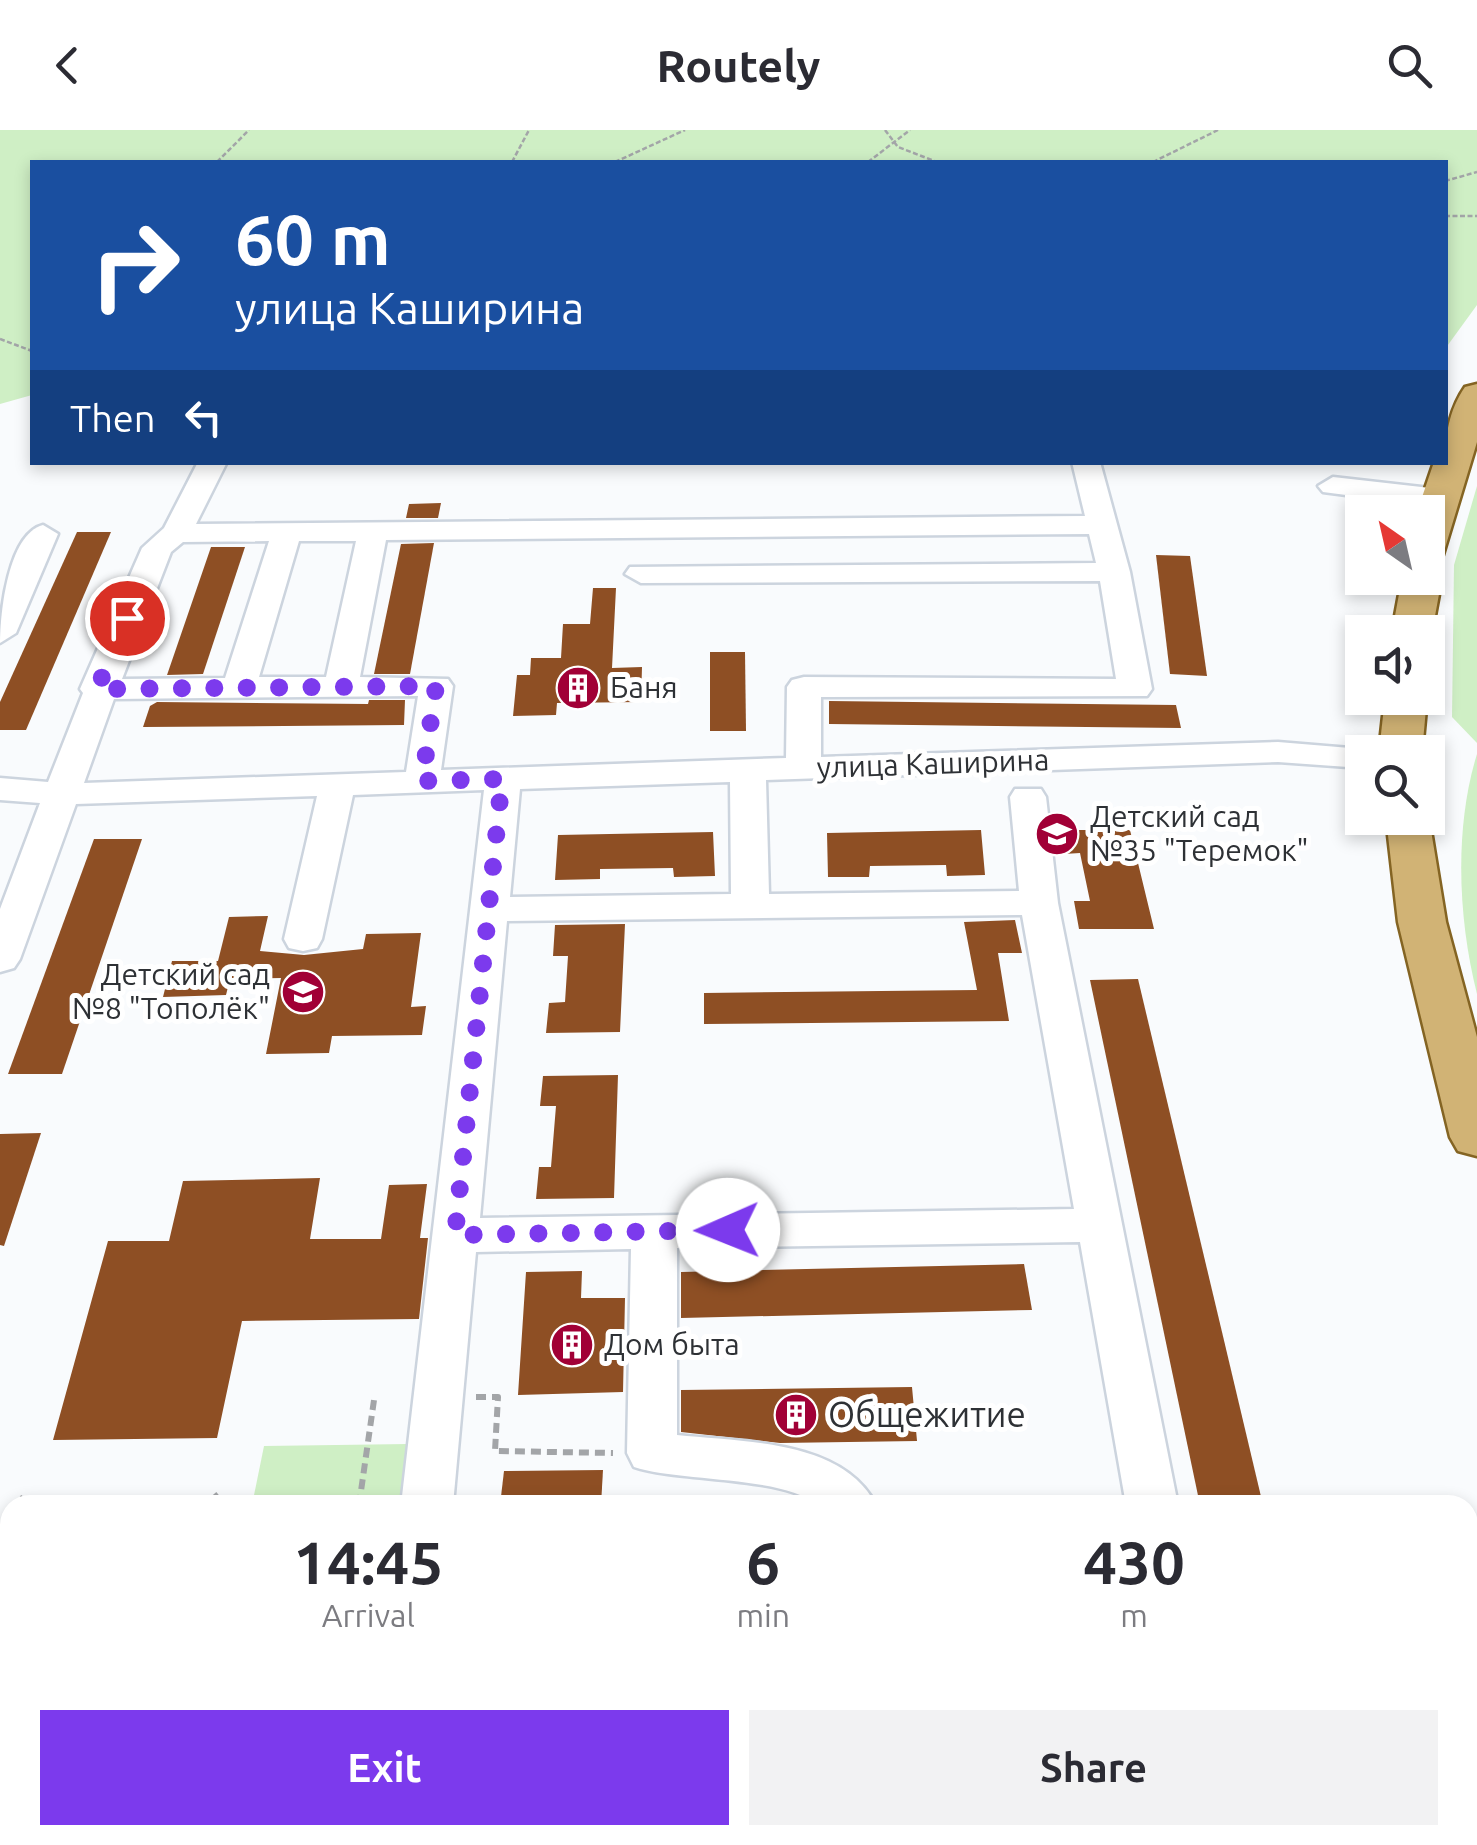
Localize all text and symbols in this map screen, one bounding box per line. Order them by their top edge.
icon: back [40,38,95,93]
icon: search [1382,38,1437,93]
text: Routely [657,40,820,91]
icon: right [70,200,200,330]
text: 60 m [235,200,391,278]
text: улица Каширина [235,282,584,333]
icon: left [176,390,231,445]
text: Then [70,397,156,439]
north arrow [1345,495,1445,595]
map controls [1345,495,1445,835]
pin [85,576,170,661]
icon: arrive [100,591,155,646]
button: sound [1345,615,1445,715]
building icon: Баня [555,665,601,711]
place label: Баня [610,670,678,704]
button: search [1345,735,1445,835]
street label: улица Каширина [816,742,1050,784]
place label: Детский сад №35 "Теремок" [1090,799,1309,867]
school or university icon: Детский сад №35 "Теремок" [1034,811,1080,857]
place label: Детский сад №8 "Тополёк" [72,957,270,1025]
school or university icon: Детский сад №8 "Тополёк" [280,969,326,1015]
position arrow [676,1178,780,1282]
building icon: Дом быта [549,1322,595,1368]
place label: Дом быта [604,1327,740,1361]
building icon: Общежитие [773,1392,819,1438]
place label: Общежитие [828,1394,1026,1434]
text: 14:45 [293,1528,443,1595]
text: 6 [746,1528,780,1595]
text: 430 [1083,1528,1185,1595]
text: Arrival [322,1597,415,1633]
text: min [736,1597,790,1633]
text: m [1120,1597,1148,1633]
button: Exit [40,1710,729,1825]
button: Share [749,1710,1438,1825]

